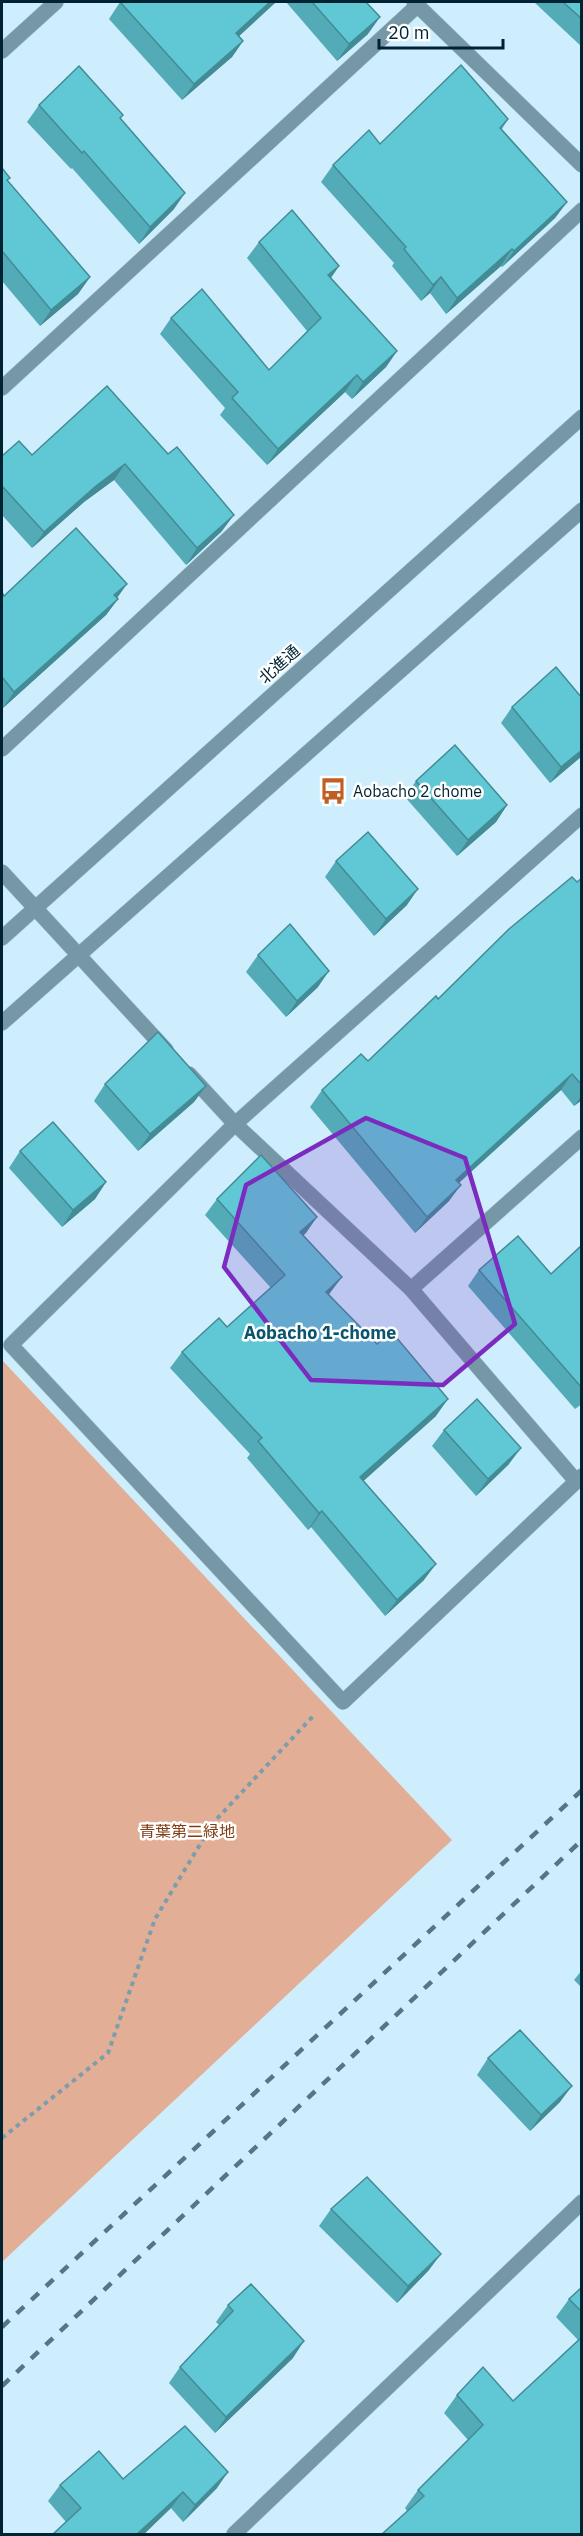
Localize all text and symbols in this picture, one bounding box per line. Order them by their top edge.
scale bar [379,12,504,50]
text: 20 m [388,21,430,44]
street label: 北進通 [254,641,304,687]
bus stop icon: Aobacho 2 chome [318,776,348,806]
place label: Aobacho 2 chome [353,781,482,801]
district label: Aobacho 1-chome [244,1321,396,1344]
park label: 青葉第二緑地 [139,1821,235,1841]

